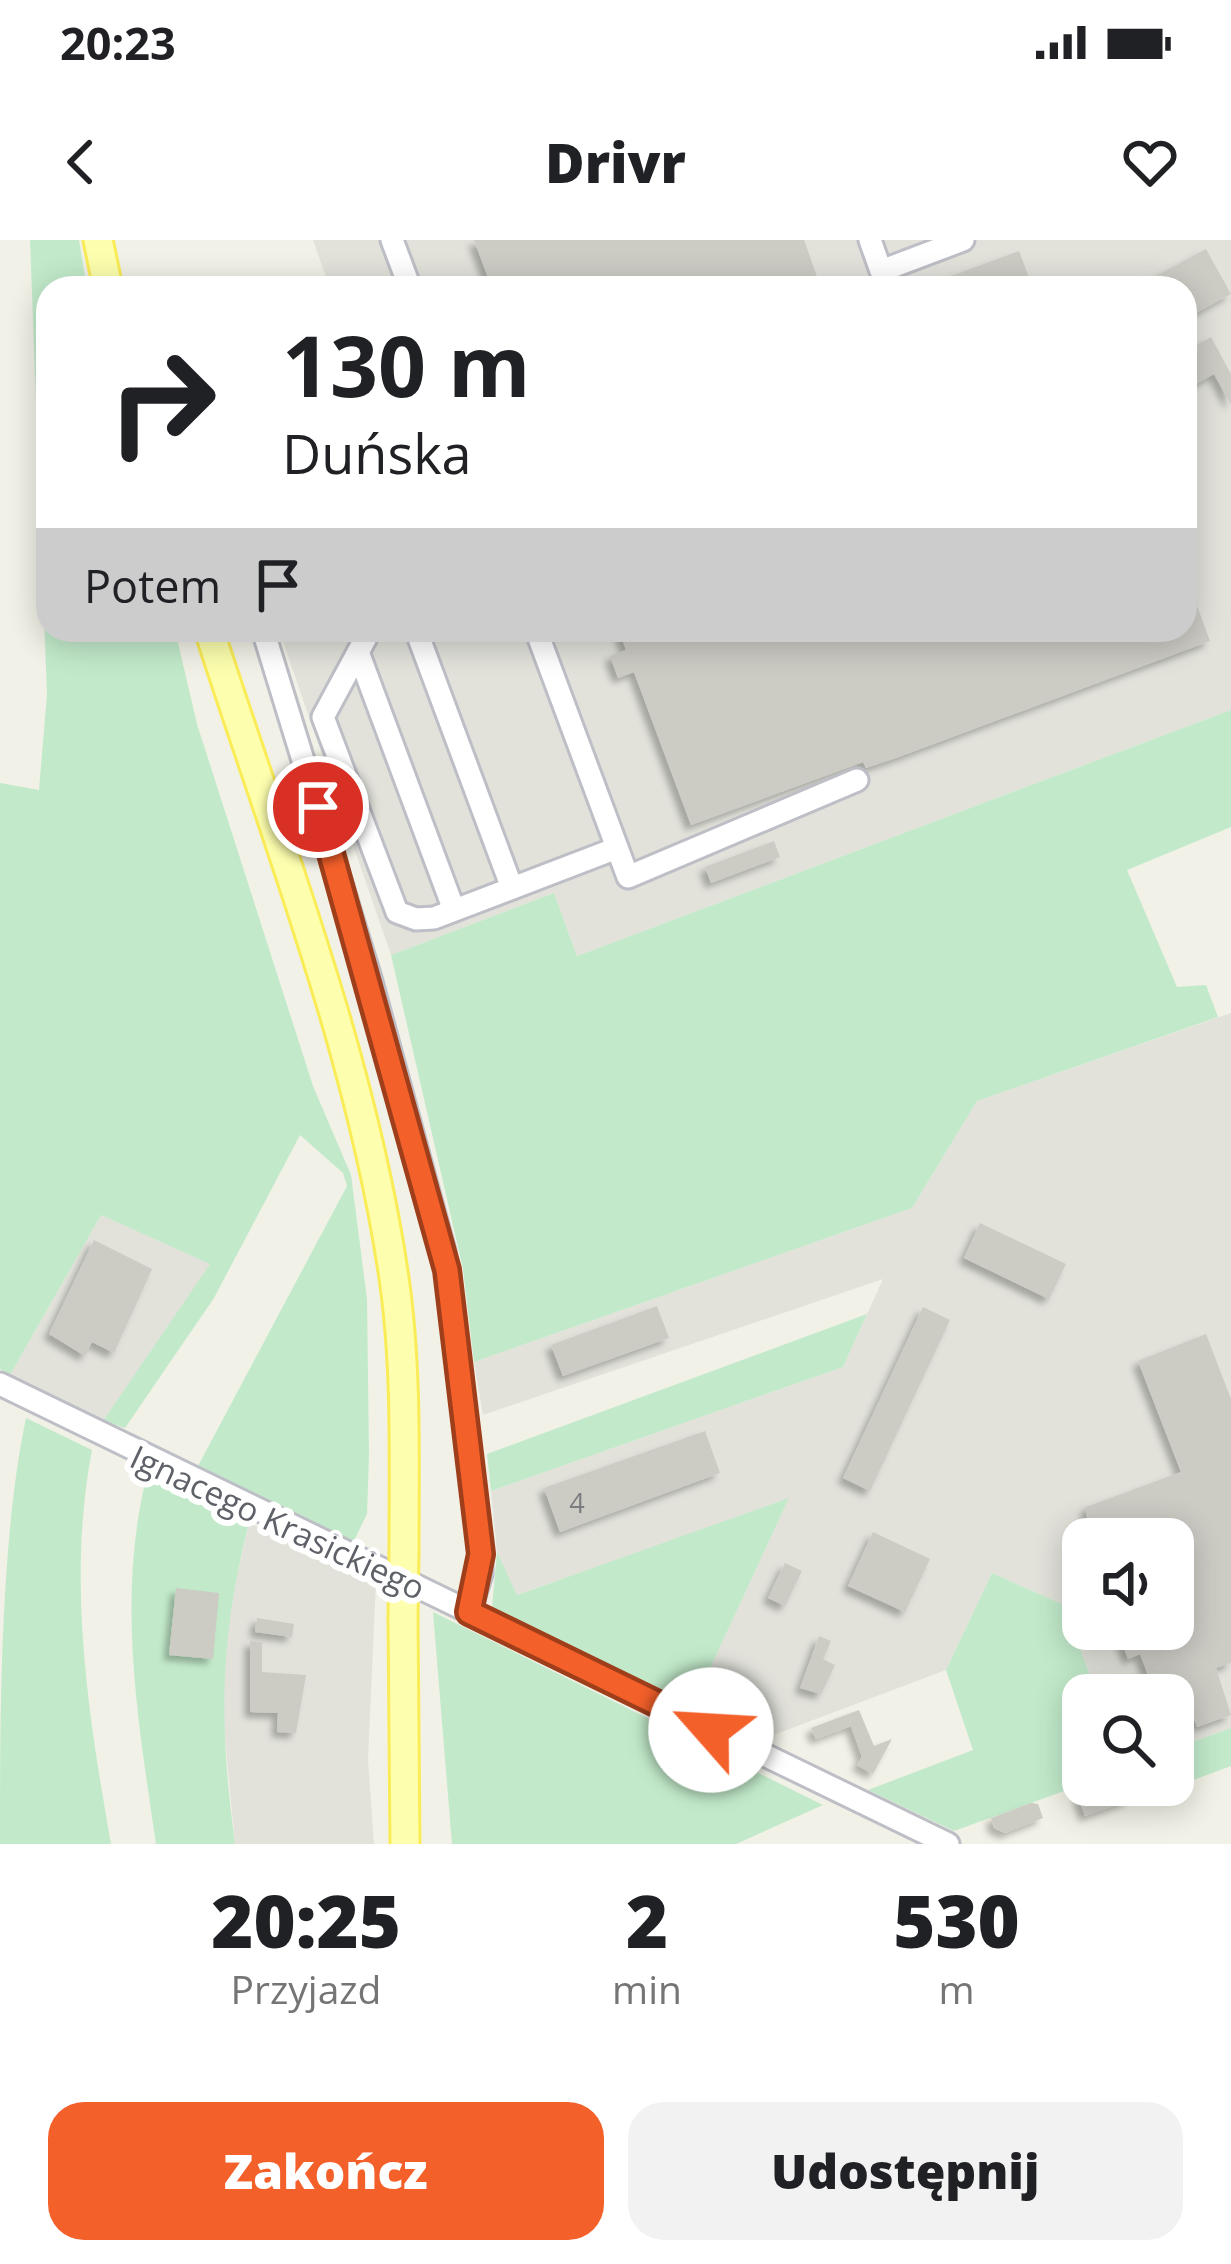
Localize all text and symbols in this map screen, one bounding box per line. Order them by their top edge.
text: 20:23 [60,12,176,73]
text: Drivr [545,125,686,199]
icon: back [48,129,114,195]
icon: heart [1117,129,1183,195]
text: 130 m [282,307,530,422]
icon: right [84,324,240,480]
text: Duńska [282,416,472,490]
icon: arrive [245,552,311,618]
text: Potem [84,555,221,616]
pin [267,756,369,858]
icon: arrive [285,774,351,840]
street label: Ignacego Krasickiego [123,1434,433,1610]
house number: 4 [569,1484,585,1521]
map controls [1062,1518,1194,1806]
button: sound [1062,1518,1194,1650]
position arrow [648,1667,774,1793]
button: search [1062,1674,1194,1806]
text: 20:25 [211,1871,401,1969]
text: 2 [626,1871,668,1969]
text: 530 [893,1871,1020,1969]
text: Przyjazd [231,1962,381,2015]
text: min [612,1962,682,2015]
text: m [938,1962,975,2015]
button: Zakończ [48,2102,604,2240]
button: Udostępnij [628,2102,1183,2240]

